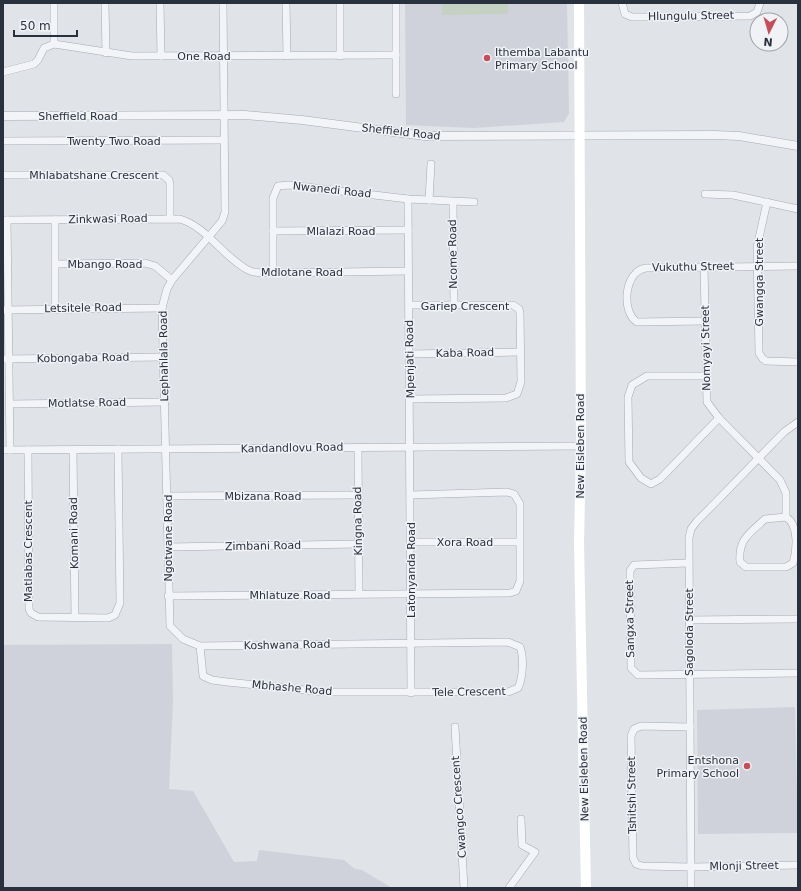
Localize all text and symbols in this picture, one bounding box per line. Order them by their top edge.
street label: Hlungulu Street [648,9,735,23]
scale bar [14,12,77,38]
north arrow [749,12,789,52]
text: 50 m [20,19,51,33]
text: N [763,35,773,48]
place label: Ithemba Labantu Primary School [495,46,589,72]
street label: One Road [177,50,231,63]
marker: Ithemba Labantu Primary School [482,53,492,63]
street label: Sheffield Road [38,110,118,123]
street label: Sheffield Road [361,121,441,143]
street label: Twenty Two Road [66,135,161,148]
street label: Mhlabatshane Crescent [29,169,159,182]
street label: Nwanedi Road [292,179,372,201]
street label: Zinkwasi Road [68,212,148,226]
street label: Ncome Road [446,219,460,289]
street label: Mlalazi Road [306,225,376,238]
street label: Gwangqa Street [753,237,766,326]
street label: Mbango Road [68,258,143,271]
street label: Vukuthu Street [652,260,735,274]
street label: Mdlotane Road [261,266,343,279]
street label: Gariep Crescent [421,300,510,313]
street label: Letsitele Road [44,301,122,315]
street label: Nomyayi Street [699,305,713,391]
street label: Lephahlala Road [157,310,171,402]
street label: Mpenjati Road [403,320,417,398]
street label: Kaba Road [436,346,494,360]
street label: Kobongaba Road [37,351,129,365]
street label: New Eisleben Road [574,394,587,498]
street label: Motlatse Road [48,396,126,410]
street label: Kandandlovu Road [241,441,343,455]
street label: Kingna Road [351,486,365,556]
street label: Mbizana Road [225,490,301,503]
street label: Ngotwane Road [162,495,175,581]
street label: Komani Road [67,497,81,569]
street label: Matlabas Crescent [22,499,35,602]
street label: Latonyanda Road [405,522,418,618]
street label: Xora Road [437,536,493,549]
street label: Zimbani Road [225,539,301,553]
street label: Sangxa Street [623,579,637,658]
street label: Sagoloda Street [683,587,696,676]
street label: Mhlatuze Road [249,589,331,602]
street label: Koshwana Road [244,638,330,652]
street label: Mbhashe Road [251,678,333,698]
street label: Tele Crescent [431,685,507,699]
street label: New Eisleben Road [577,716,591,822]
place label: Entshona Primary School [656,754,739,780]
street label: Cwangco Crescent [449,755,469,858]
street label: Tshitshi Street [625,755,639,835]
marker: Entshona Primary School [742,761,752,771]
street label: Mlonji Street [709,859,779,873]

